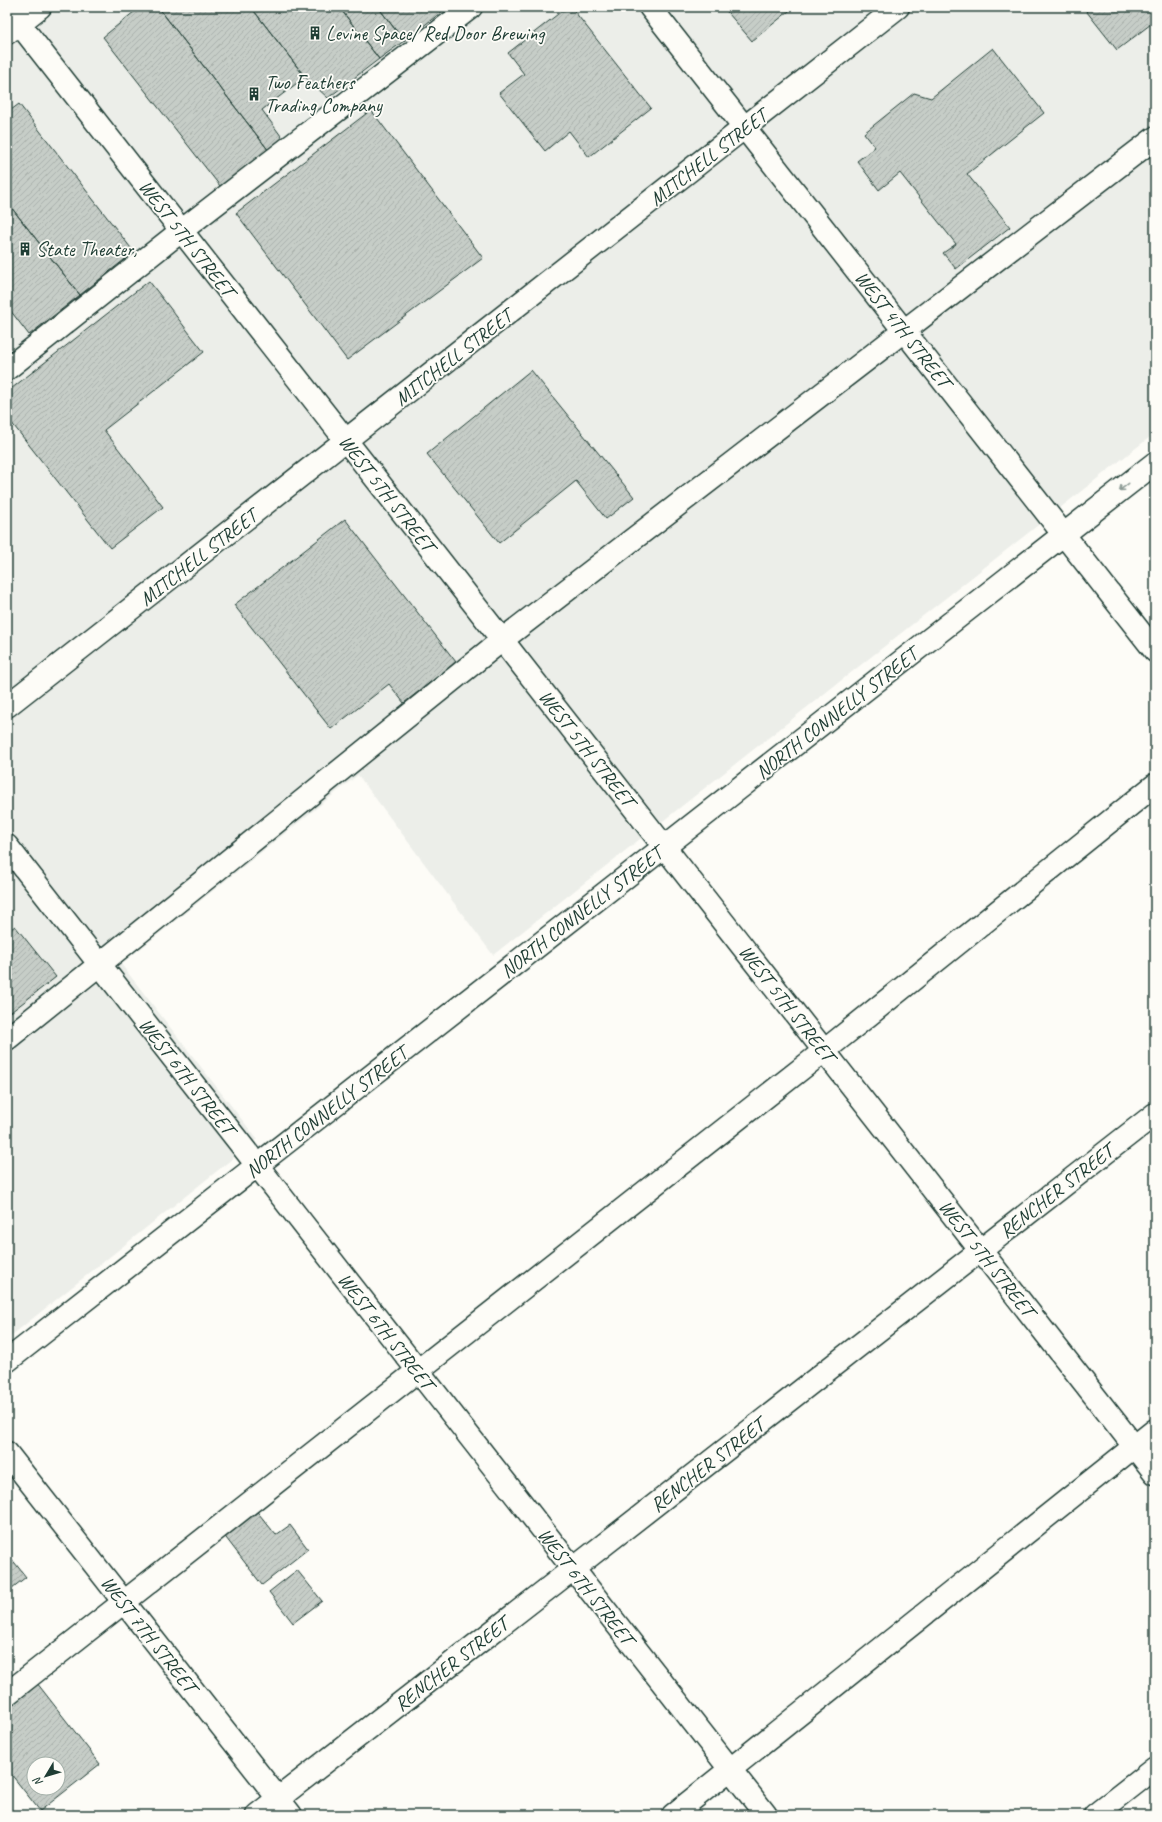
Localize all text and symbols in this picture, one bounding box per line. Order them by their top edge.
place label: Levine Space/ Red Door Brewing [326,21,546,46]
building icon: Levine Space/ Red Door Brewing [307,25,323,41]
place label: Two Feathers Trading Company [265,70,383,118]
building icon: Two Feathers Trading Company [246,86,262,102]
street label: MITCHELL STREET [644,101,775,211]
street label: WEST 5TH STREET [133,175,243,306]
place label: State Theater, [36,237,137,262]
building icon: State Theater, [17,241,33,257]
street label: WEST 4TH STREET [849,266,959,397]
street label: MITCHELL STREET [389,301,520,411]
street label: WEST 5TH STREET [333,430,443,561]
one-way arrow [1119,483,1130,491]
street label: MITCHELL STREET [134,501,265,611]
street label: NORTH CONNELLY STREET [750,639,926,784]
street label: WEST 5TH STREET [533,685,643,816]
street label: NORTH CONNELLY STREET [495,838,671,983]
street label: WEST 5TH STREET [733,940,843,1071]
street label: WEST 6TH STREET [133,1013,243,1144]
street label: NORTH CONNELLY STREET [240,1038,416,1183]
street label: RENCHER STREET [994,1136,1122,1244]
street label: WEST 5TH STREET [933,1195,1043,1326]
street label: WEST 6TH STREET [332,1268,442,1399]
street label: RENCHER STREET [645,1410,773,1518]
street label: WEST 6TH STREET [532,1523,642,1654]
street label: WEST 7TH STREET [95,1571,205,1702]
street label: RENCHER STREET [389,1609,517,1717]
north arrow [26,1756,66,1796]
text: N [29,1773,46,1789]

